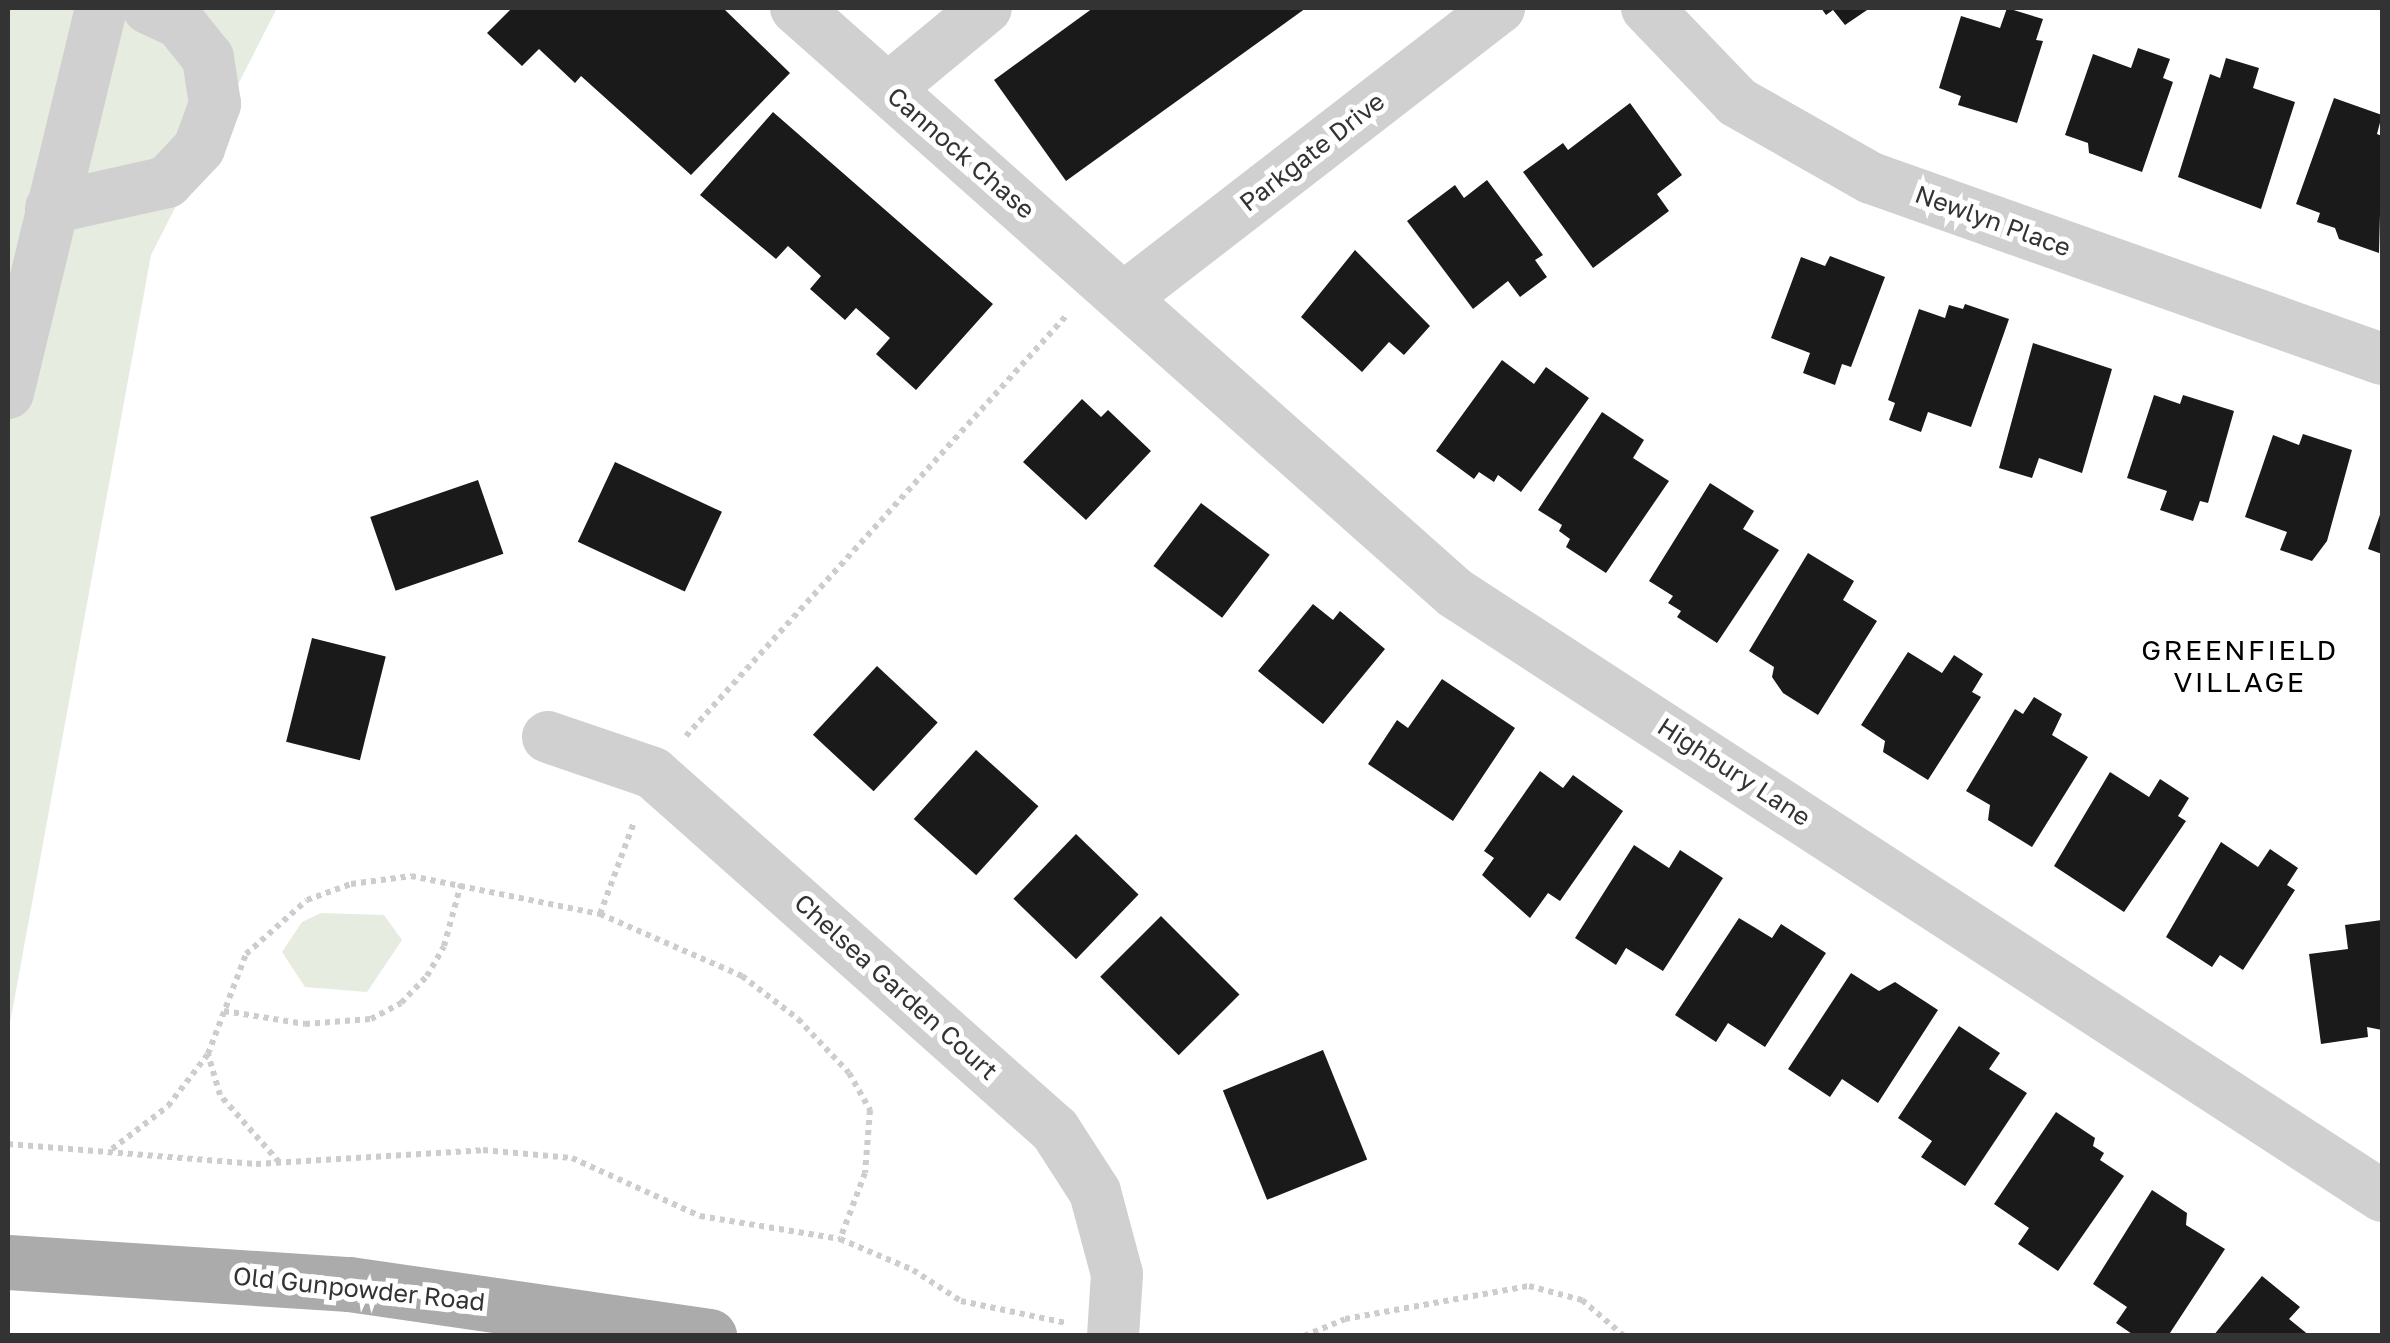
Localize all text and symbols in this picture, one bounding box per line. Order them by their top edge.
street label: Cannock Chase [881,81,1041,225]
street label: Parkgate Drive [1234,86,1390,218]
street label: Newlyn Place [1911,179,2075,263]
district label: GREENFIELD VILLAGE [2141,633,2339,699]
street label: Highbury Lane [1652,711,1816,833]
street label: Chelsea Garden Court [788,888,1004,1086]
street label: Old Gunpowder Road [232,1261,486,1317]

